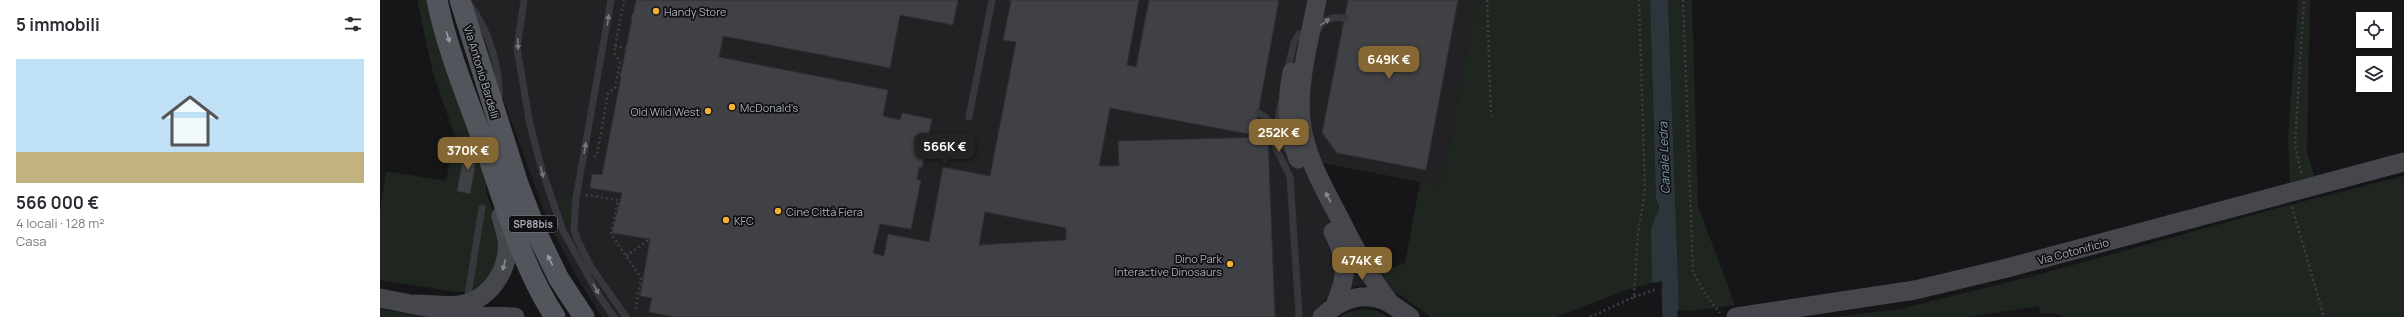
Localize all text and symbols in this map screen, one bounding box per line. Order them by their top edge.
place label: Handy Store [664,4,727,19]
marker: Handy Store [651,6,661,16]
map controls [2356,12,2392,92]
button: locate [2356,12,2392,48]
text: 5 immobili [16,13,100,36]
icon: filters [342,13,364,35]
one-way arrow [605,14,611,27]
one-way arrow [1320,18,1331,26]
street label: Via Antonio Bardelli [461,24,503,120]
one-way arrow [445,32,451,44]
one-way arrow [515,38,521,51]
pin: 649K € [1356,46,1422,80]
text: 649K € [1367,50,1411,68]
button: layers [2356,56,2392,92]
icon: home [154,85,226,157]
place label: McDonald's [740,100,798,115]
marker: McDonald's [727,102,737,112]
place label: Old Wild West [631,104,700,119]
marker: Old Wild West [703,106,713,116]
pin: 252K € [1246,119,1312,153]
water label: Canale Ledra [1654,120,1674,194]
text: 252K € [1258,123,1300,141]
pin: 566K € [912,133,978,167]
pin: 370K € [435,137,501,171]
text: 566K € [923,137,967,155]
text: 370K € [447,141,489,159]
one-way arrow [582,142,588,154]
one-way arrow [539,166,545,178]
text: 566 000 € [16,191,99,214]
one-way arrow [1325,192,1332,203]
place label: Cine Città Fiera [786,204,863,219]
marker: Cine Città Fiera [773,206,783,216]
place label: KFC [734,213,754,228]
text: 4 locali · 128 m² [16,214,104,232]
marker: KFC [721,215,731,225]
road number: SP88bis [509,216,557,232]
text: Casa [16,232,47,250]
street label: Via Cotonificio [2036,234,2111,268]
pin: 474K € [1329,247,1395,281]
place label: Dino Park Interactive Dinosaurs [1115,251,1223,279]
text: 474K € [1341,251,1383,269]
one-way arrow [547,254,553,265]
one-way arrow [500,259,506,271]
marker: Dino Park Interactive Dinosaurs [1225,259,1235,269]
one-way arrow [592,283,599,295]

